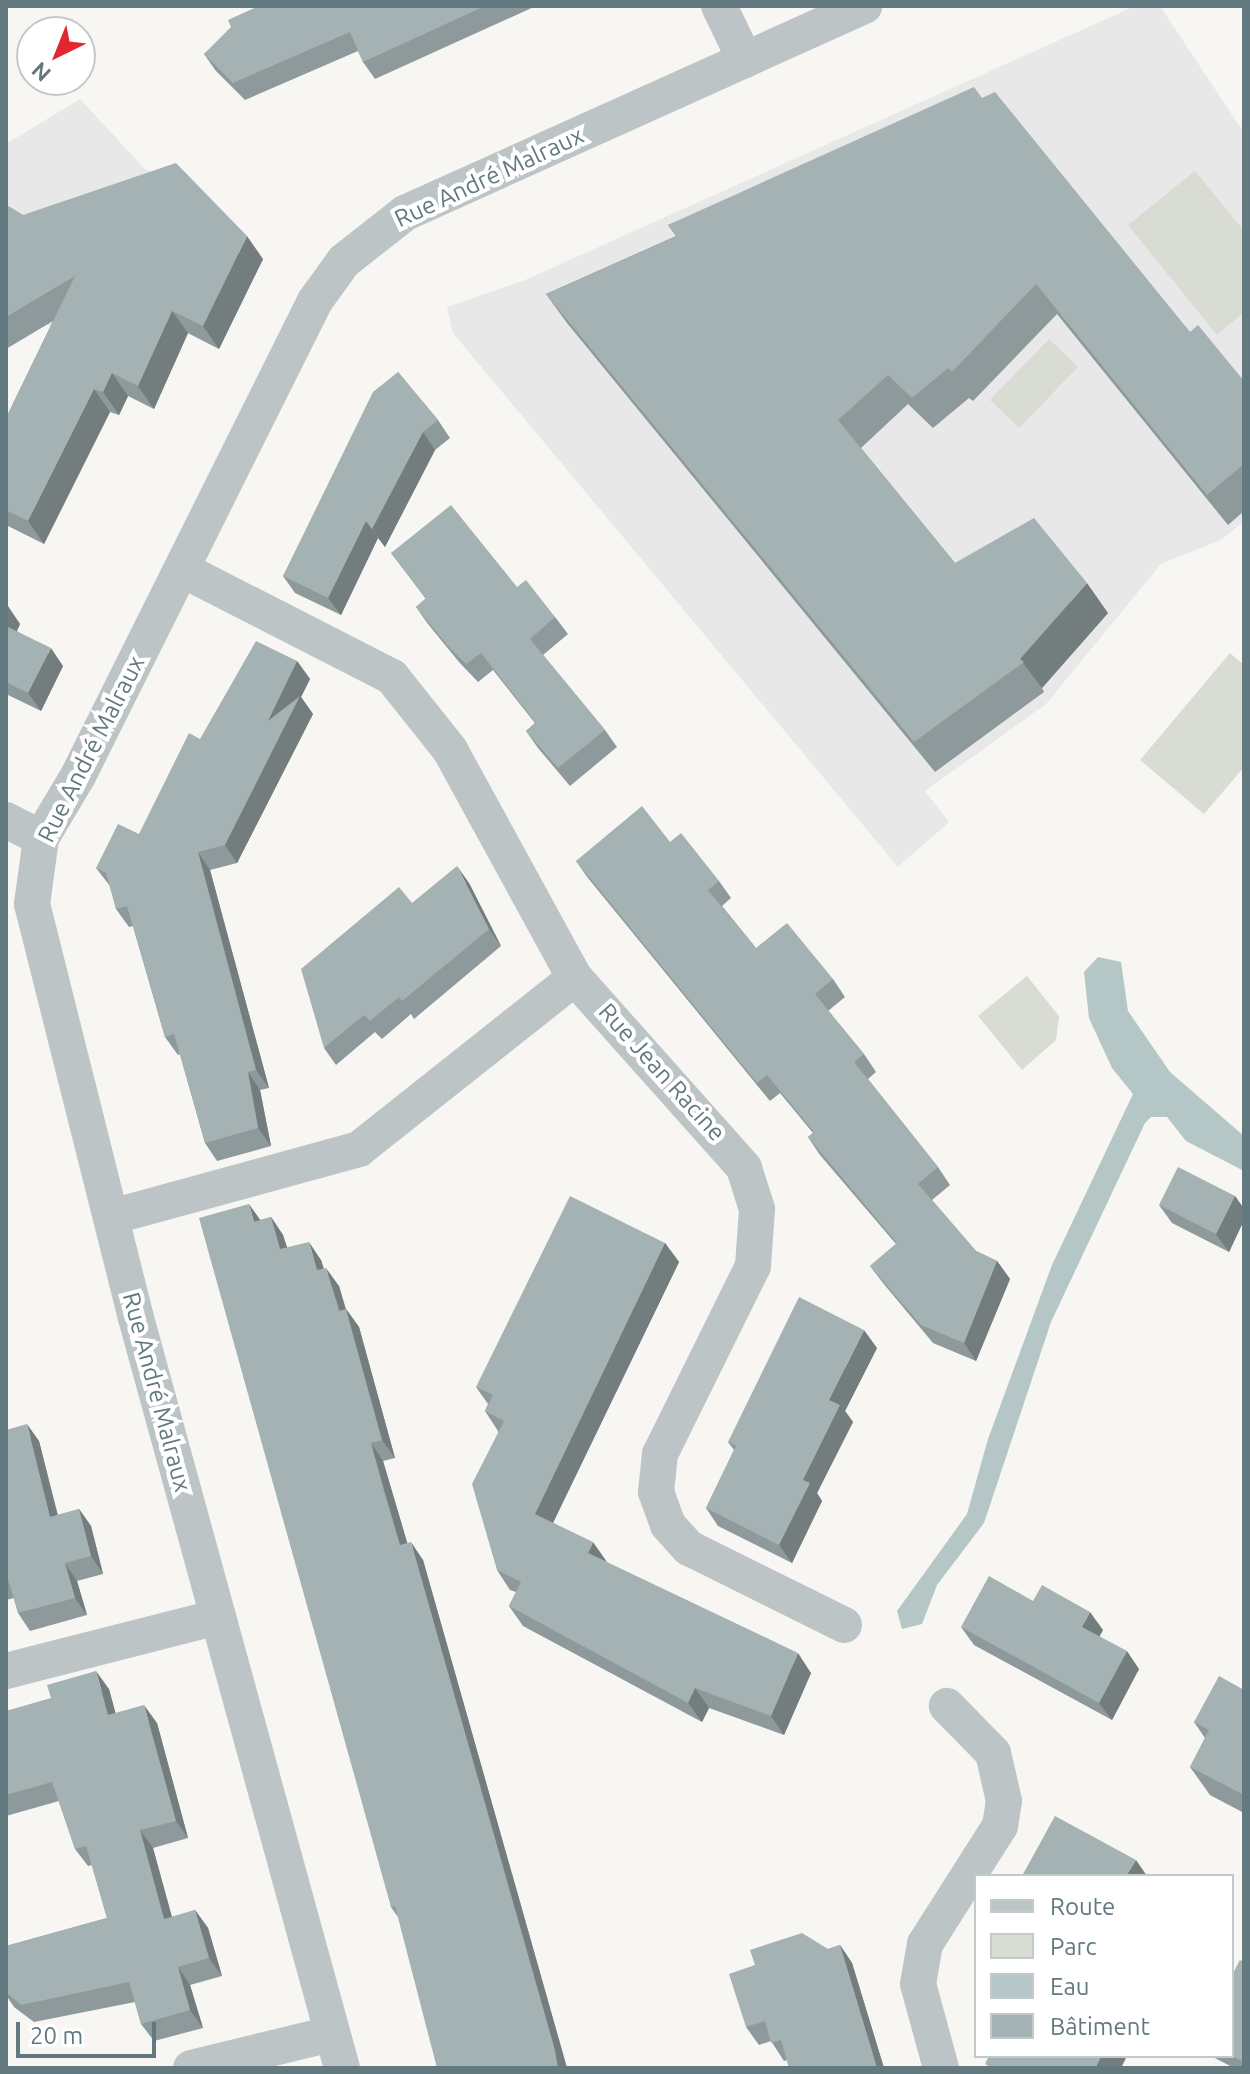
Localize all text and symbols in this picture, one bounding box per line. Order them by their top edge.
north arrow [16,16,96,96]
text: N [26,58,55,87]
street label: Rue André Malraux [390,121,588,233]
street label: Rue André Malraux [32,651,150,847]
street label: Rue Jean Racine [593,997,731,1147]
street label: Rue André Malraux [117,1289,197,1495]
legend [974,1874,1234,2058]
text: Route [1050,1893,1115,1920]
text: Parc [1050,1933,1097,1960]
text: Eau [1050,1973,1089,2000]
scale bar [20,2006,160,2056]
text: Bâtiment [1050,2013,1150,2040]
text: 20 m [30,2022,83,2049]

